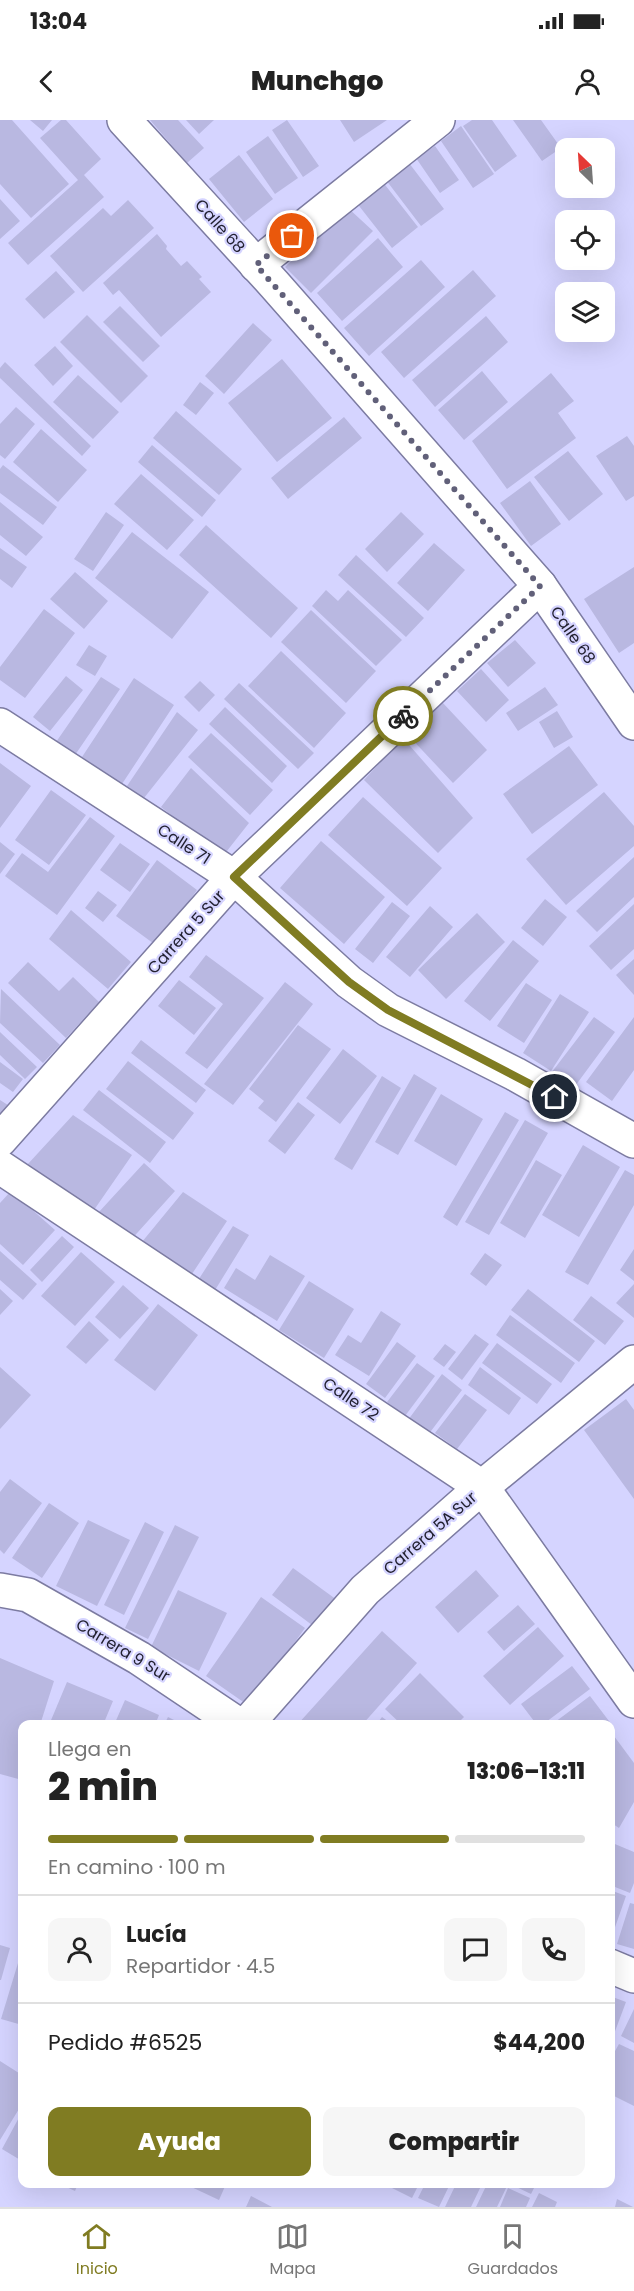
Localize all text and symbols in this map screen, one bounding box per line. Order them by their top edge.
text: 13:04 [30,6,87,37]
text: Munchgo [251,62,383,99]
icon: back [30,65,63,98]
icon: person [571,65,604,98]
north arrow [555,138,615,198]
map controls [555,138,615,342]
street label: Calle 68 [190,194,250,258]
pin [266,210,317,261]
button: locate [555,210,615,270]
icon: bag [275,219,308,252]
button: layers [555,282,615,342]
street label: Calle 68 [545,602,601,668]
courier [373,686,433,746]
icon: bike [387,700,420,733]
street label: Calle 71 [153,818,215,870]
street label: Carrera 5 Sur [142,885,230,979]
pin [529,1071,580,1122]
icon: home [538,1080,571,1113]
street label: Calle 72 [318,1372,384,1426]
street label: Carrera 5A Sur [378,1486,482,1580]
street label: Carrera 9 Sur [72,1613,174,1687]
text: Llega en [48,1735,132,1763]
text: 13:06–13:11 [467,1756,585,1787]
text: 2 min [48,1759,158,1814]
text: En camino · 100 m [48,1853,226,1881]
button: person [48,1918,111,1981]
button: chat [444,1918,507,1981]
button: phone [522,1918,585,1981]
text: Lucía [126,1919,187,1950]
text: Repartidor · 4.5 [126,1952,275,1980]
text: Pedido #6525 [48,2027,202,2058]
text: $44,200 [493,2027,585,2058]
button: Ayuda [48,2107,311,2176]
button: Compartir [323,2107,585,2176]
tab: Inicio [76,2220,118,2281]
tab: Mapa [270,2220,316,2281]
tab: Guardados [468,2220,558,2281]

